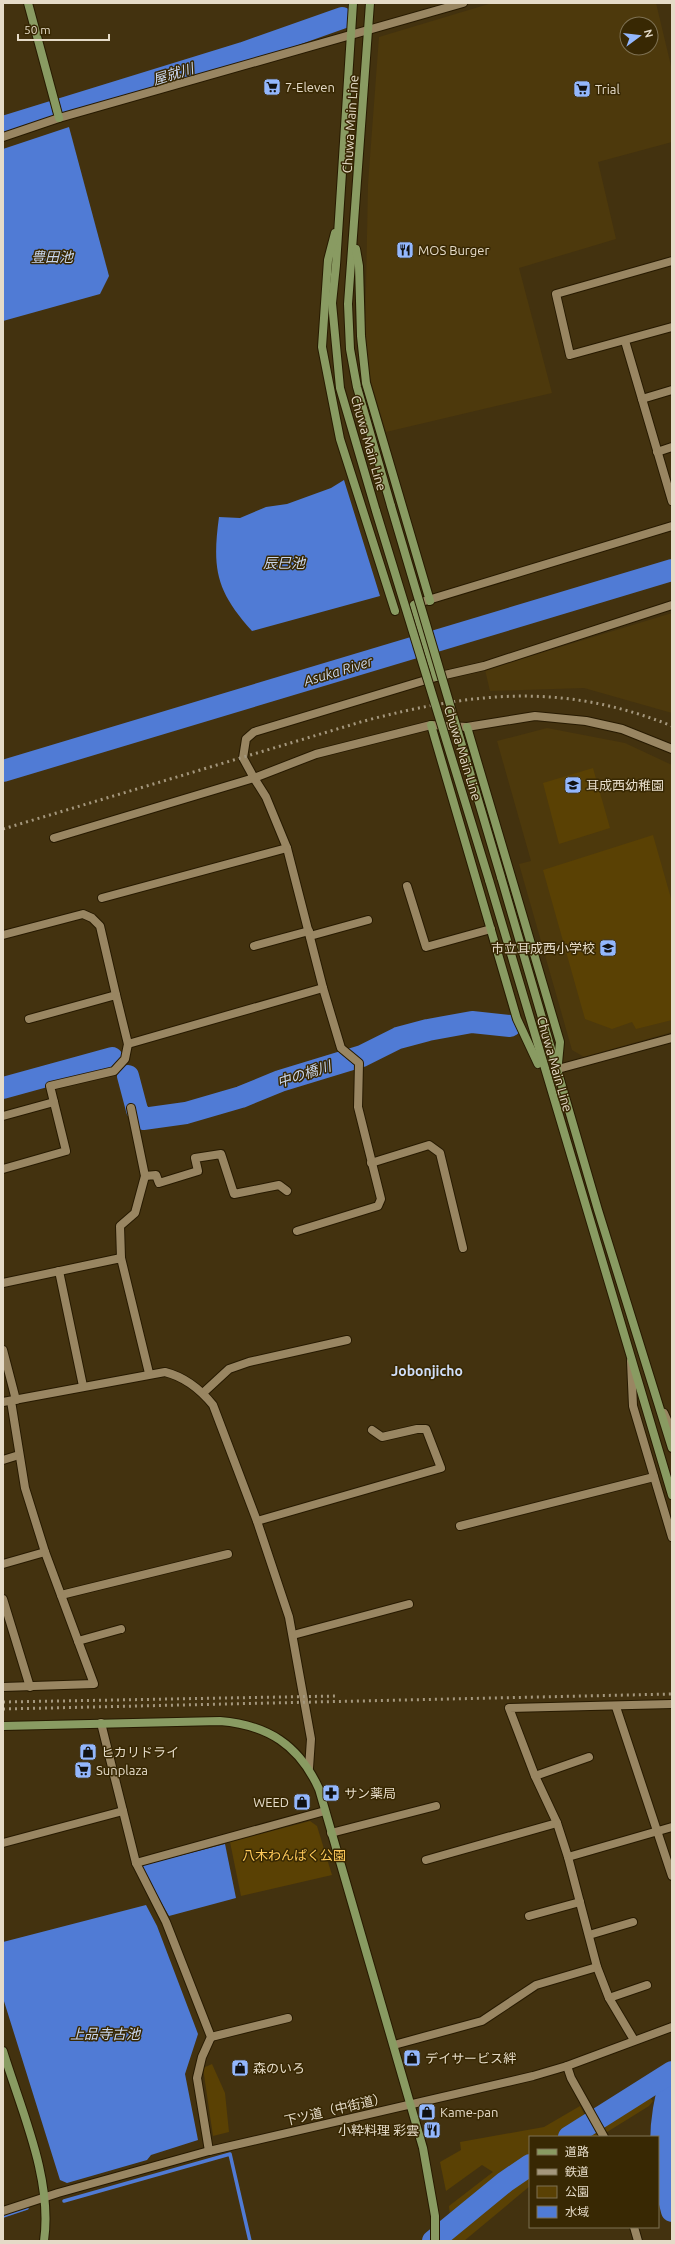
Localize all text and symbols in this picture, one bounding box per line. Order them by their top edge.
scale bar [18,16,109,42]
north arrow [619,16,659,56]
text: 50 m [24,23,51,36]
text: N [642,28,656,39]
water label: 屋就川 [151,60,197,88]
street label: Chuwa Main Line [340,74,360,174]
supermarket icon: 7-Eleven [262,77,282,97]
supermarket icon: Trial [572,79,592,99]
place label: 7-Eleven [285,80,335,94]
place label: Trial [595,82,621,96]
restaurant icon: MOS Burger [395,240,415,260]
place label: MOS Burger [418,243,489,257]
water label: 豊田池 [31,249,75,265]
street label: Chuwa Main Line [349,394,389,492]
water label: 辰巳池 [263,555,307,571]
water label: Asuka River [301,653,375,689]
street label: Chuwa Main Line [442,704,484,802]
school or university icon: 耳成西幼稚園 [563,775,583,795]
place label: 耳成西幼稚園 [586,778,664,792]
school or university icon: 市立耳成西小学校 [598,938,618,958]
place label: 市立耳成西小学校 [491,941,595,955]
street label: Chuwa Main Line [535,1015,575,1113]
water label: 中の橋川 [275,1057,335,1090]
district label: Jobonjicho [391,1363,463,1379]
shop icon: ヒカリドライ [78,1742,98,1762]
place label: ヒカリドライ [101,1745,179,1759]
supermarket icon: Sunplaza [73,1760,93,1780]
place label: Sunplaza [96,1763,148,1777]
pharmacy icon: サン薬局 [321,1783,341,1803]
place label: サン薬局 [344,1786,396,1800]
shop icon: WEED [292,1792,312,1812]
place label: WEED [253,1795,289,1809]
park label: 八木わんぱく公園 [242,1848,346,1862]
water label: 上品寺古池 [70,2026,142,2042]
shop icon: デイサービス絆 [402,2048,422,2068]
place label: デイサービス絆 [425,2051,516,2065]
shop icon: 森のいろ [230,2058,250,2078]
place label: 森のいろ [253,2061,305,2075]
street label: 下ツ道（中街道） [283,2090,387,2128]
shop icon: Kame-pan [417,2102,437,2122]
place label: Kame-pan [440,2105,498,2119]
restaurant icon: 小粋料理 彩雲 [422,2120,442,2140]
place label: 小粋料理 彩雲 [338,2123,419,2137]
legend [529,2136,659,2228]
text: 道路 [565,2145,589,2158]
text: 鉄道 [565,2165,589,2178]
text: 公園 [565,2185,589,2198]
text: 水域 [565,2205,589,2218]

